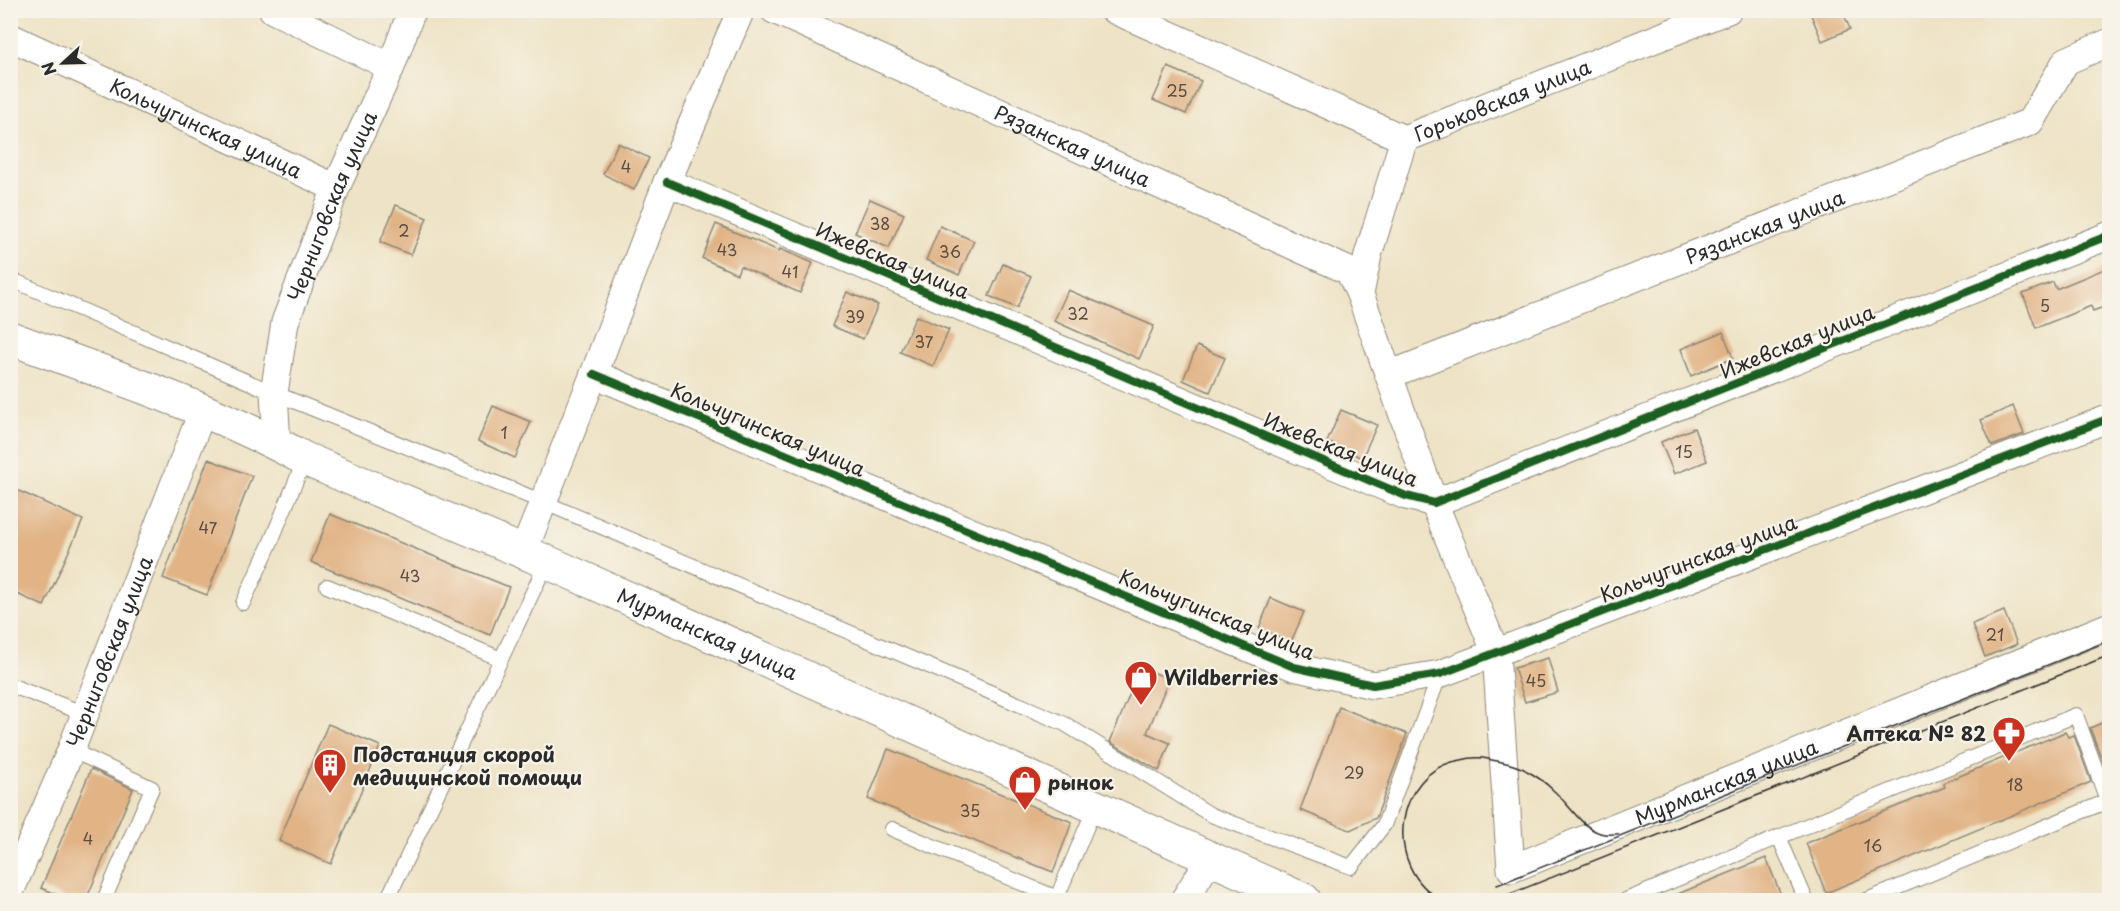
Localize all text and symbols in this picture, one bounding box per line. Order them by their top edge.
north arrow [33,33,93,93]
street label: Горьковская улица [1409,51,1595,149]
text: N [35,59,62,79]
street label: Кольчугинская улица [105,70,308,186]
house number: 25 [1166,78,1188,102]
street label: Рязанская улица [990,97,1156,194]
street label: Черниговская улица [279,106,384,305]
house number: 4 [621,154,631,178]
street label: Рязанская улица [1681,182,1849,272]
house number: 38 [870,211,890,235]
street label: Ижевская улица [812,214,975,306]
house number: 2 [398,218,410,242]
house number: 43 [717,237,737,261]
house number: 36 [939,239,961,263]
house number: 41 [782,259,798,283]
house number: 5 [2040,293,2050,317]
street label: Ижевская улица [1715,296,1879,386]
house number: 32 [1067,301,1089,325]
house number: 39 [845,304,865,328]
house number: 37 [915,329,934,353]
street label: Кольчугинская улица [666,374,870,484]
street label: Ижевская улица [1259,404,1423,494]
house number: 1 [500,420,508,444]
house number: 15 [1675,439,1693,463]
street label: Кольчугинская улица [1595,506,1801,609]
house number: 47 [199,515,218,539]
street label: Черниговская улица [58,551,160,752]
street label: Кольчугинская улица [1114,561,1320,667]
house number: 43 [400,563,420,587]
street label: Мурманская улица [612,580,803,687]
house number: 21 [1986,622,2004,646]
shop icon: Wildberries [1123,659,1159,706]
place label: Wildberries [1164,662,1279,692]
house number: 45 [1526,668,1546,692]
pharmacy icon: Аптека № 82 [1991,715,2027,762]
place label: Аптека № 82 [1847,718,1986,748]
street label: Мурманская улица [1630,731,1822,832]
place label: Подстанция скорой медицинской помощи [353,739,582,792]
building icon: Подстанция скорой медицинской помощи [312,747,348,794]
house number: 29 [1344,760,1364,784]
shop icon: рынок [1007,764,1043,811]
place label: рынок [1048,767,1114,797]
house number: 18 [2006,772,2024,796]
house number: 35 [960,798,980,822]
house number: 4 [83,826,93,850]
house number: 16 [1864,833,1882,857]

